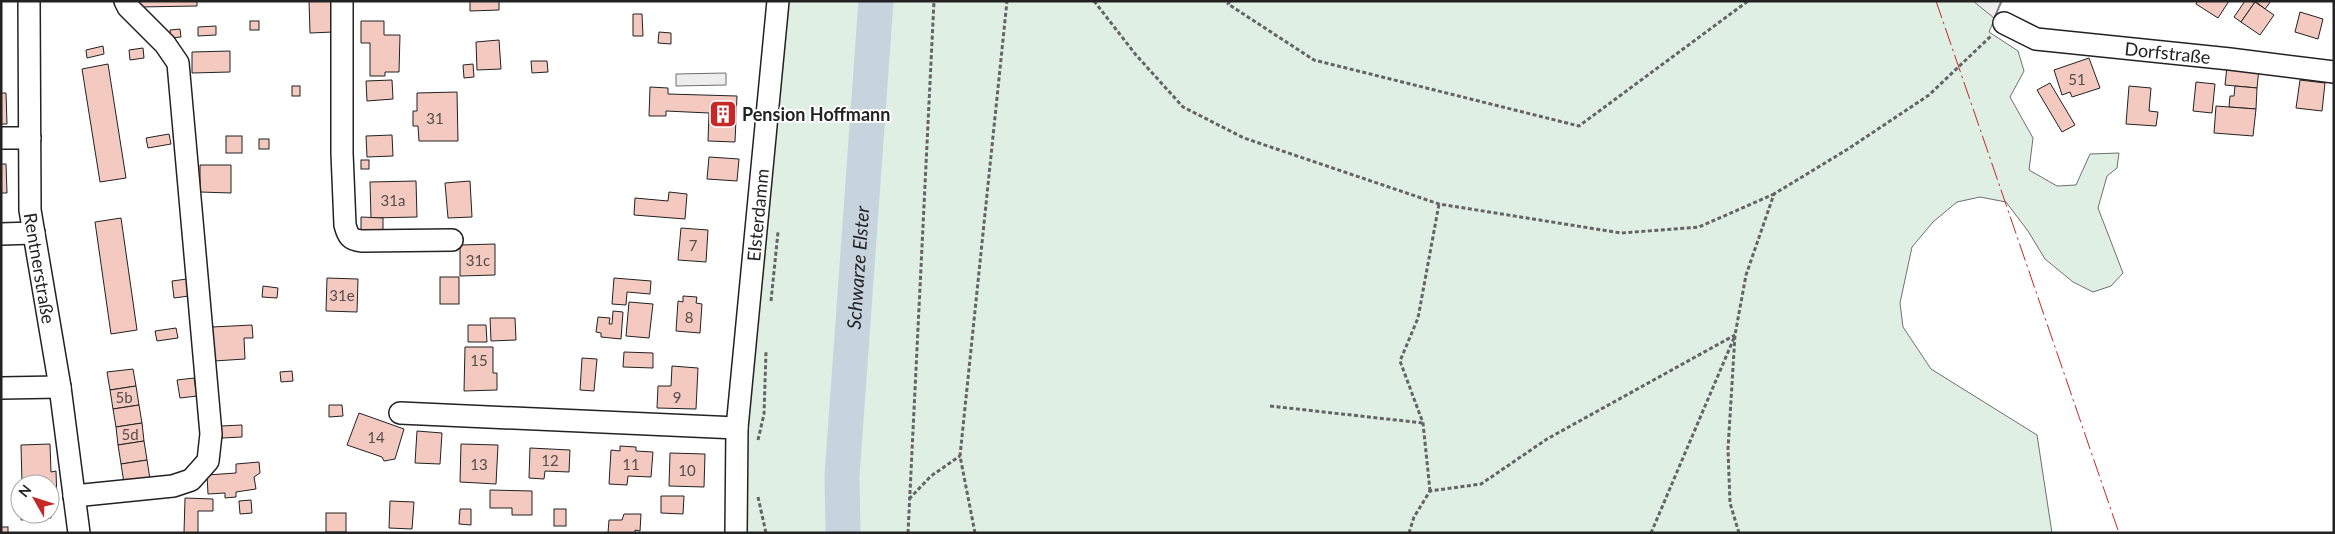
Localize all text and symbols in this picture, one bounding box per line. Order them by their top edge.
street label: Dorfstraße [2123,37,2212,68]
house number: 51 [2068,70,2086,88]
building icon: Pension Hoffmann [708,99,738,129]
place label: Pension Hoffmann [742,103,890,125]
house number: 31 [426,109,444,127]
street label: Elsterdamm [742,168,773,262]
house number: 31a [381,191,405,209]
water label: Schwarze Elster [841,205,873,330]
street label: Rentnerstraße [20,211,60,325]
house number: 7 [689,236,698,254]
house number: 31c [466,251,490,269]
house number: 31e [329,286,355,304]
house number: 8 [685,308,693,326]
house number: 15 [470,351,488,369]
house number: 5b [115,388,133,406]
house number: 9 [673,388,681,406]
house number: 5d [121,425,139,443]
house number: 14 [367,428,385,446]
house number: 12 [541,451,559,469]
house number: 13 [470,455,488,473]
house number: 11 [622,455,640,473]
house number: 10 [678,461,696,479]
north arrow [10,474,60,524]
text: N [15,481,35,500]

